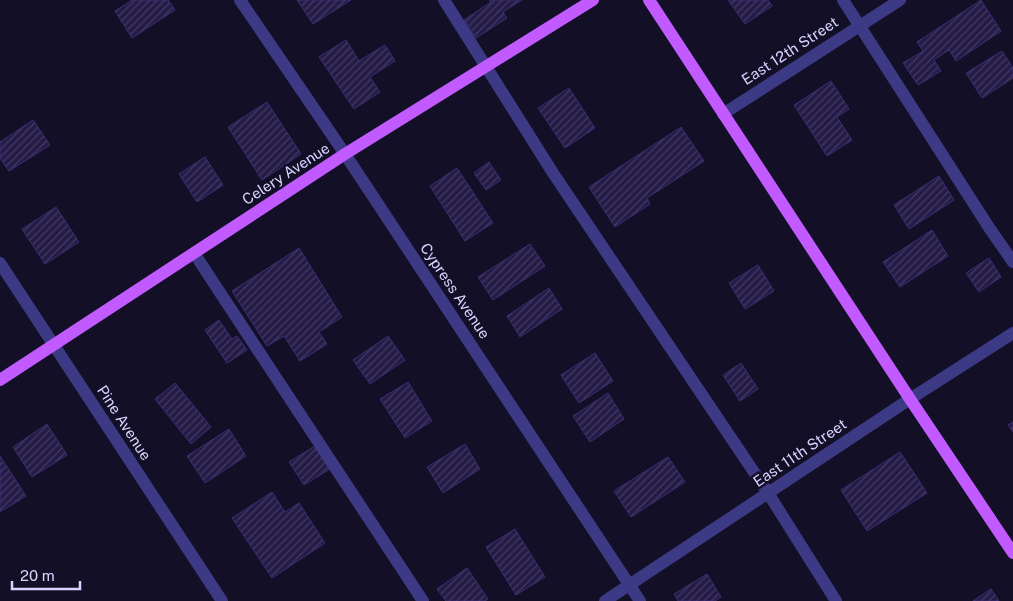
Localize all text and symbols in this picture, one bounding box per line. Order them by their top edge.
street label: East 12th Street [738,13,841,88]
street label: Celery Avenue [239,139,333,208]
street label: Cypress Avenue [417,240,494,342]
street label: Pine Avenue [94,382,155,463]
street label: East 11th Street [750,415,850,490]
scale bar [12,558,80,590]
text: 20 m [20,567,55,584]

